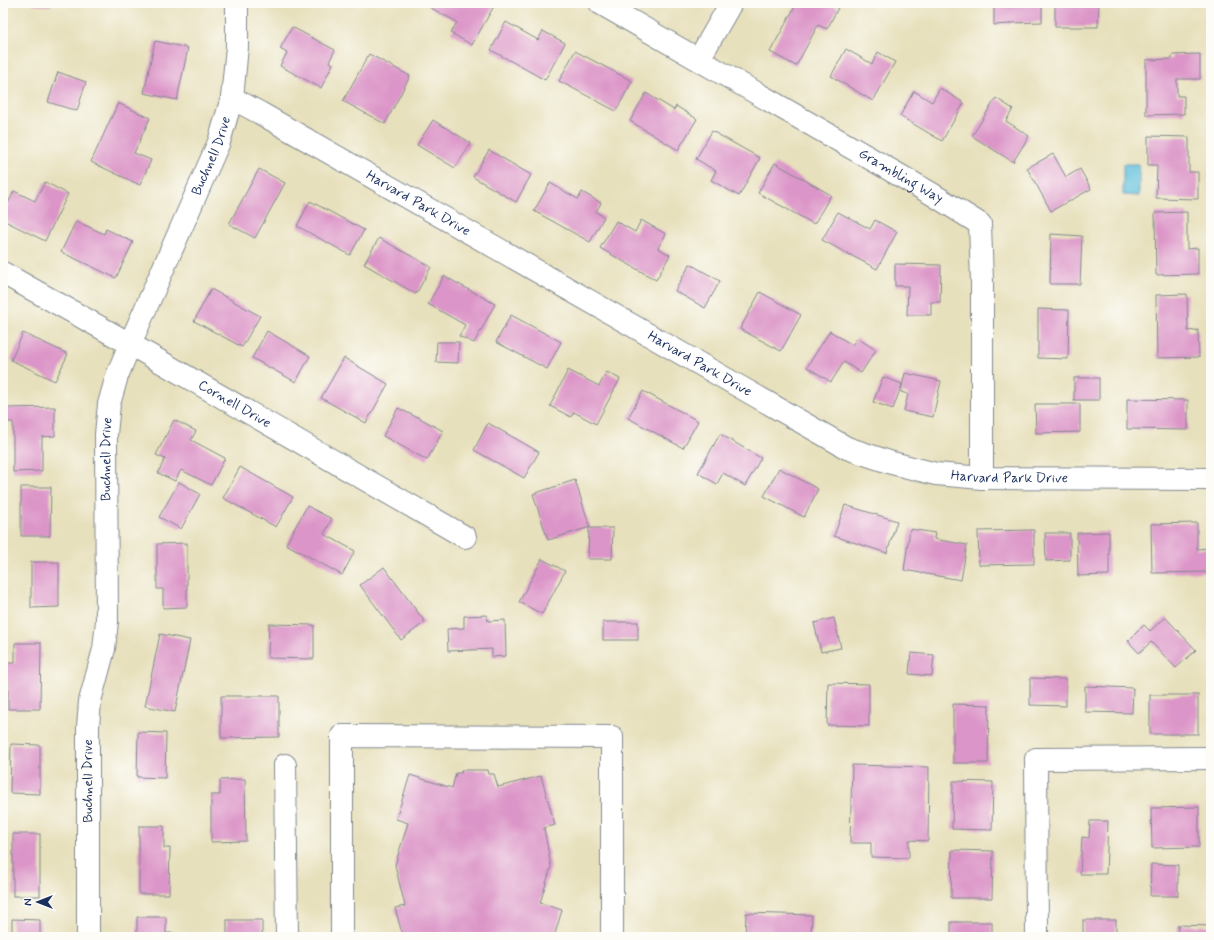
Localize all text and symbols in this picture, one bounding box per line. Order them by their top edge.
street label: Buchnell Drive [188,114,235,198]
street label: Grambling Way [855,145,946,208]
street label: Harvard Park Drive [363,166,474,240]
street label: Harvard Park Drive [644,327,755,401]
street label: Cornell Drive [195,376,274,432]
street label: Buchnell Drive [97,416,117,501]
street label: Harvard Park Drive [950,466,1068,487]
street label: Buchnell Drive [79,739,97,823]
north arrow [18,882,58,922]
text: N [22,898,36,906]

